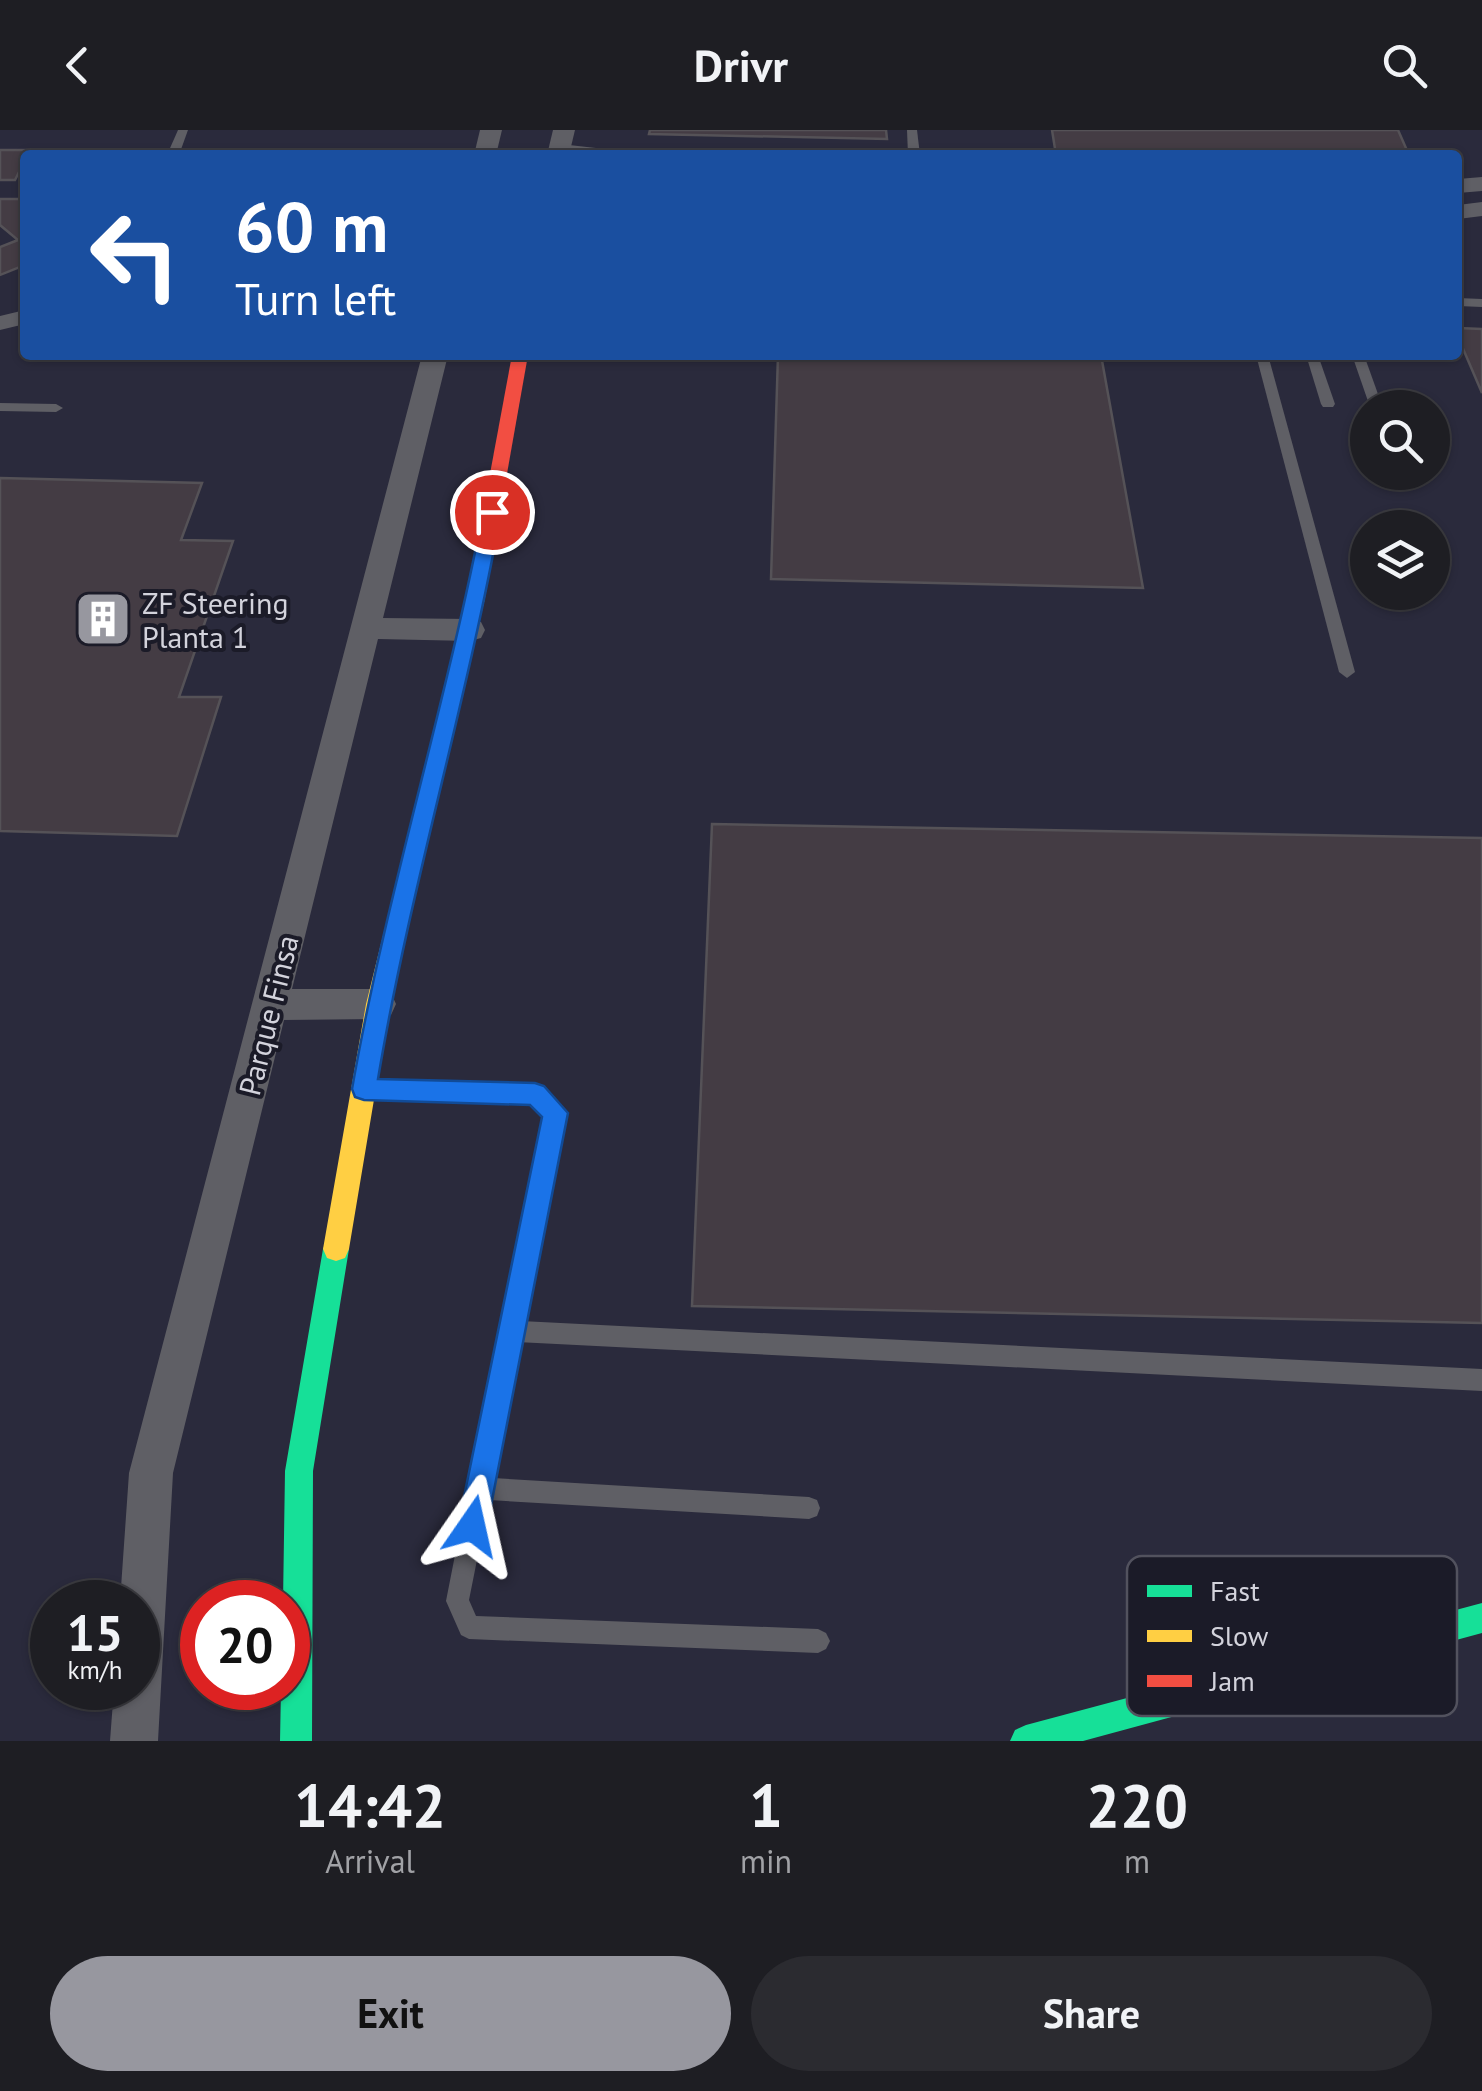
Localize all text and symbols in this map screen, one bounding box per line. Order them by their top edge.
text: Drivr [694,36,788,94]
icon: back [50,38,105,93]
icon: search [1377,38,1432,93]
text: 60 m [235,181,388,271]
icon: left [70,190,200,320]
text: Turn left [235,269,396,327]
map controls [1350,390,1450,610]
button: search [1350,390,1450,490]
pin [450,470,535,555]
icon: arrive [465,485,520,540]
button: layers [1350,510,1450,610]
place label: ZF Steering Planta 1 [142,583,289,656]
building icon: ZF Steering Planta 1 [73,589,133,649]
street label: Parque Finsa [229,931,307,1099]
position arrow [420,1474,524,1578]
legend [1127,1556,1457,1716]
text: Fast [1210,1572,1260,1609]
speed limit sign: 20 [180,1580,310,1710]
text: 15 [67,1600,123,1665]
text: Slow [1210,1617,1269,1654]
text: km/h [68,1654,122,1686]
text: Jam [1209,1662,1255,1699]
text: 14:42 [294,1766,446,1844]
text: 1 [749,1766,783,1844]
text: 220 [1086,1766,1188,1844]
text: Arrival [325,1840,415,1882]
text: min [740,1840,792,1882]
text: m [1124,1840,1150,1882]
button: Exit [50,1956,731,2071]
button: Share [751,1956,1432,2071]

